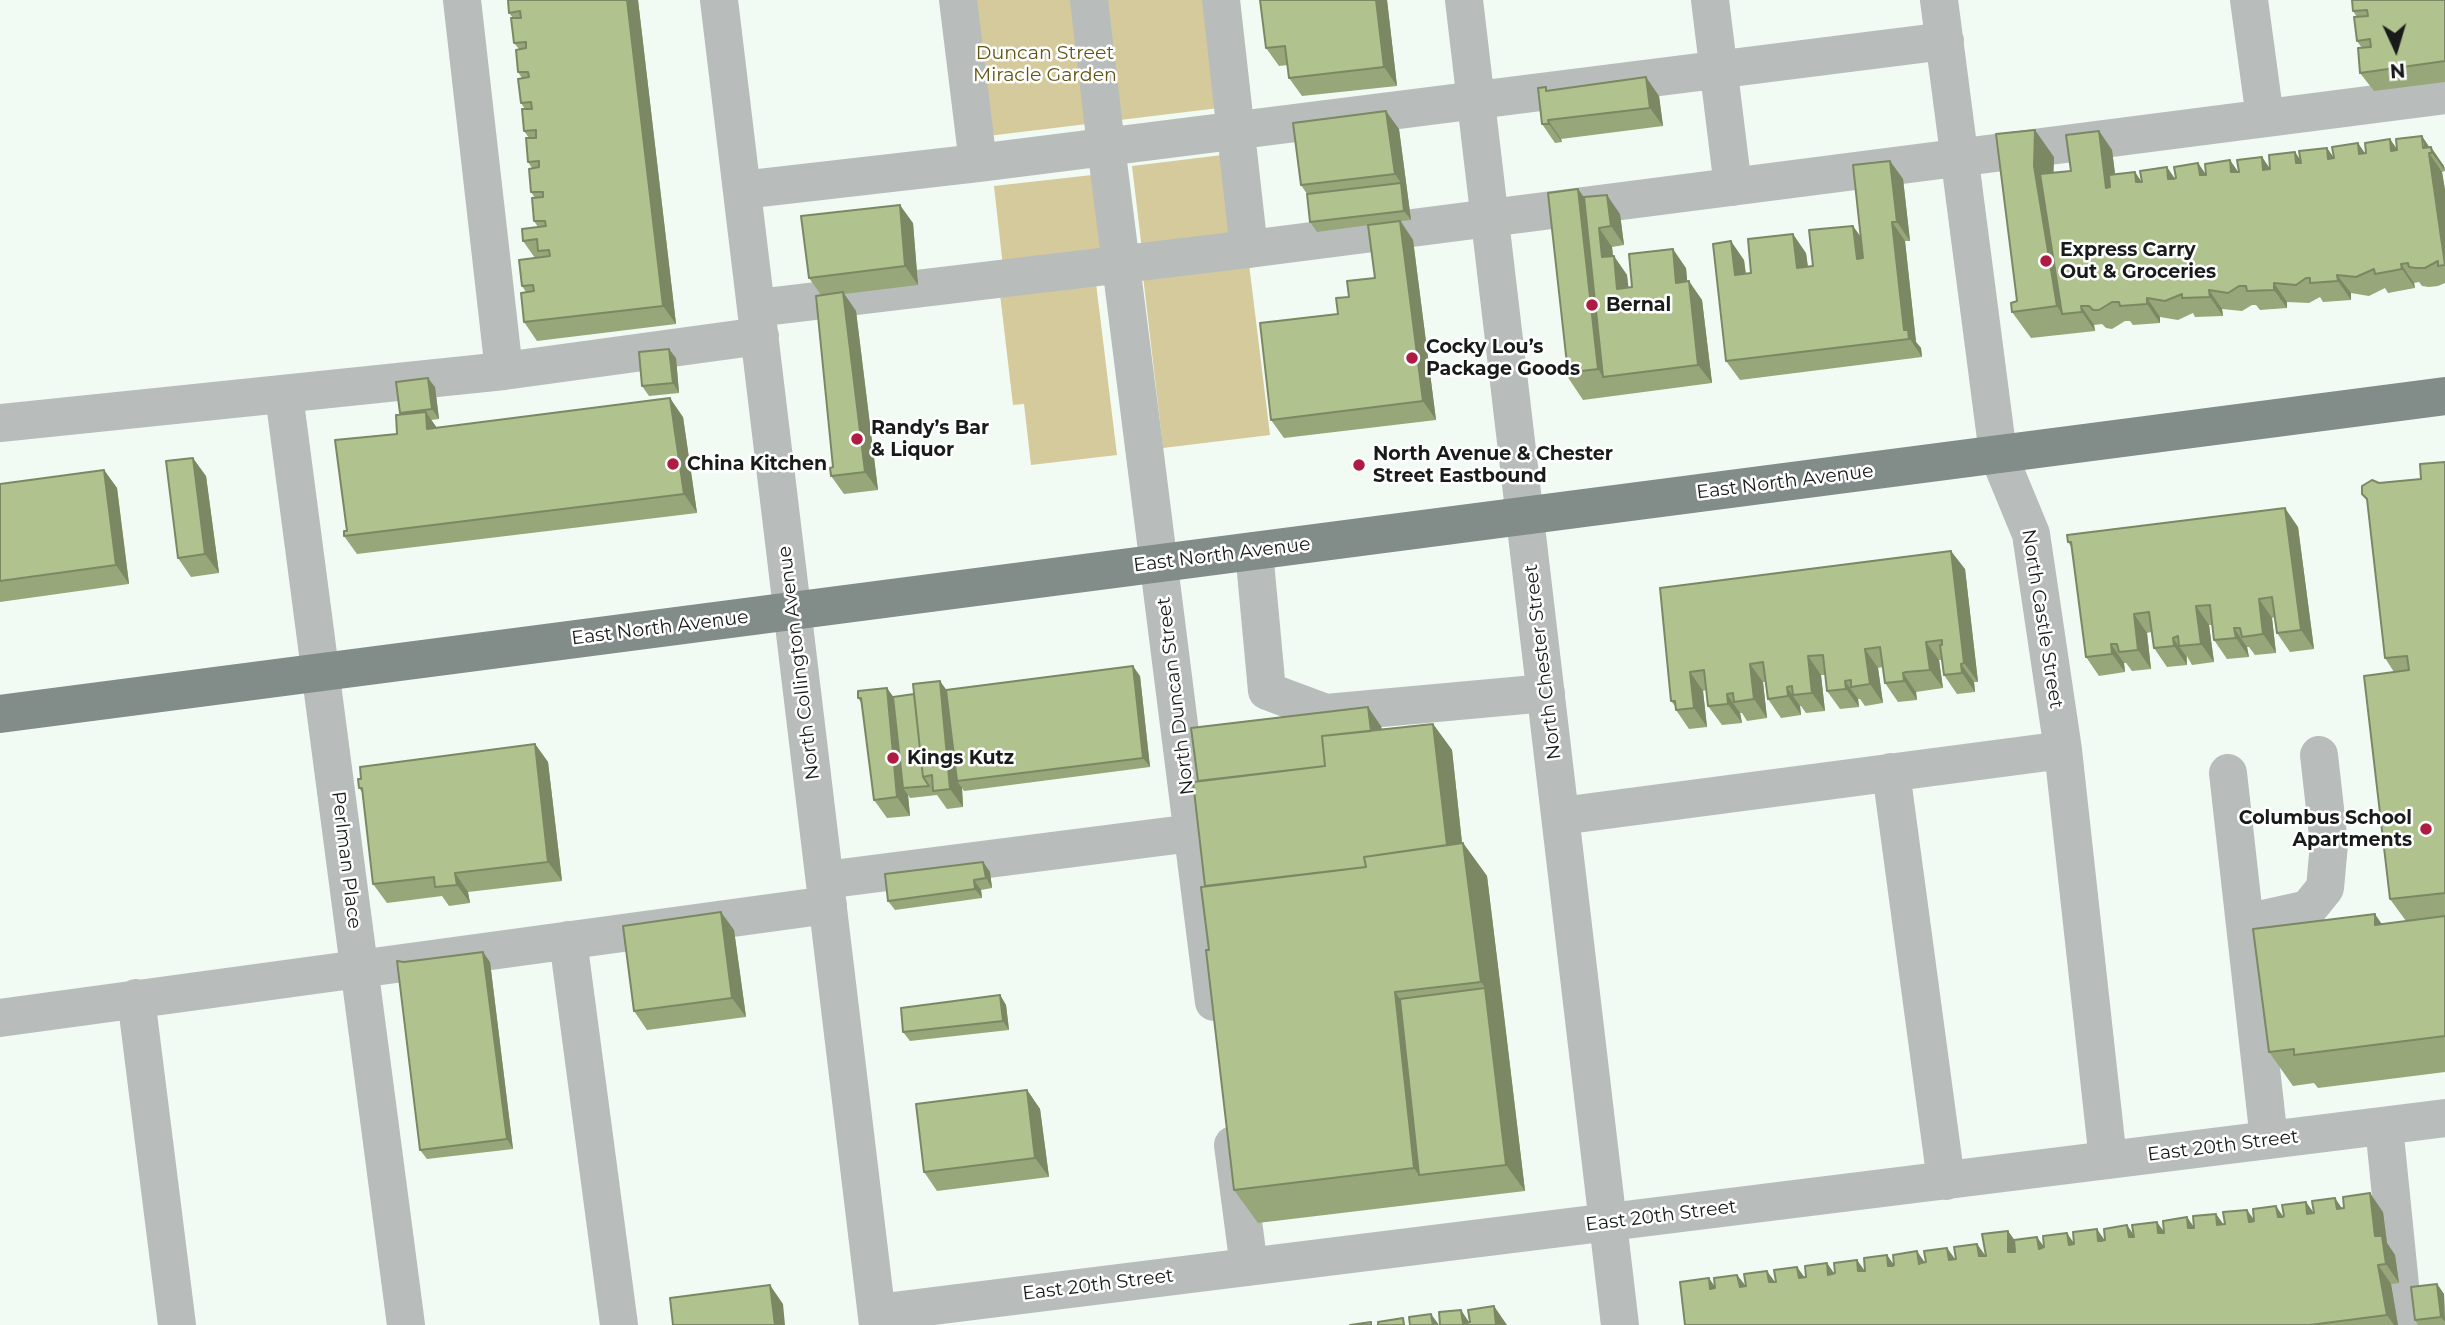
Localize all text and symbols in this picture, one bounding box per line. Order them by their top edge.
north arrow [2361,14,2431,84]
park label: Duncan Street Miracle Garden [973,42,1117,86]
text: N [2389,58,2406,82]
place label: Express Carry Out & Groceries [2060,239,2216,283]
marker: Express Carry Out & Groceries [2038,253,2054,269]
place label: Bernal [1606,294,1671,316]
marker: Bernal [1584,297,1600,313]
place label: Cocky Lou’s Package Goods [1426,336,1580,380]
marker: Cocky Lou’s Package Goods [1404,350,1420,366]
place label: Randy’s Bar & Liquor [871,417,989,461]
marker: Randy’s Bar & Liquor [849,431,865,447]
place label: North Avenue & Chester Street Eastbound [1373,443,1613,487]
place label: China Kitchen [687,453,827,475]
marker: China Kitchen [665,456,681,472]
marker: North Avenue & Chester Street Eastbound [1351,457,1367,473]
street label: East North Avenue [1695,460,1875,504]
street label: North Castle Street [2017,528,2067,710]
street label: East North Avenue [1132,533,1312,577]
street label: North Collington Avenue [773,545,825,781]
street label: North Chester Street [1520,563,1566,761]
street label: North Duncan Street [1153,596,1199,796]
street label: East North Avenue [570,606,750,650]
place label: Kings Kutz [907,747,1014,769]
marker: Kings Kutz [885,750,901,766]
street label: Perlman Place [326,790,366,930]
place label: Columbus School Apartments [2239,807,2412,851]
marker: Columbus School Apartments [2418,821,2434,837]
street label: East 20th Street [2146,1125,2300,1167]
street label: East 20th Street [1584,1195,1738,1237]
street label: East 20th Street [1021,1264,1175,1306]

